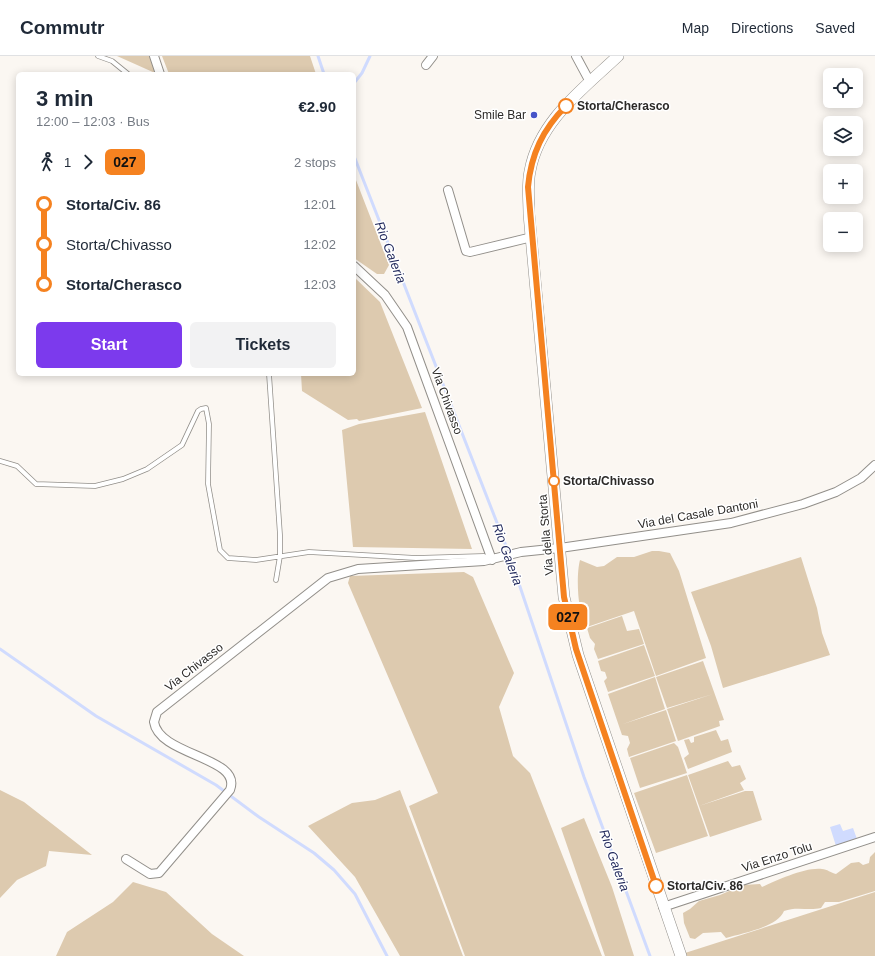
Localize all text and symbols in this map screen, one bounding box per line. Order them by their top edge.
text: Commutr [20,17,104,38]
text: Map [682,20,709,36]
text: Directions [731,20,793,36]
text: Saved [815,20,855,36]
map controls [823,68,863,252]
button: locate [823,68,863,108]
text: 3 min [36,86,93,111]
text: €2.90 [298,98,336,115]
marker: Storta/Cherasco [558,98,574,114]
place label: Storta/Cherasco [577,99,670,113]
place label: Smile Bar [474,108,526,122]
marker: Smile Bar [529,110,539,120]
text: 12:00 – 12:03 · Bus [36,114,149,129]
button: layers [823,116,863,156]
icon: walk [36,151,58,173]
icon: forward [77,151,99,173]
text: 027 [113,154,137,170]
text: 1 [64,155,71,170]
text: 2 stops [294,155,336,170]
button: + [823,164,863,204]
text: Storta/Civ. 86 [66,196,161,213]
text: 12:01 [303,197,336,212]
button: − [823,212,863,252]
water label: Rio Galeria [372,219,409,285]
text: Storta/Chivasso [66,236,172,253]
text: 12:02 [303,237,336,252]
text: Storta/Cherasco [66,276,182,293]
text: 12:03 [303,277,336,292]
button: Start [36,322,182,368]
button: Tickets [190,322,336,368]
street label: Via Chivasso [428,366,466,436]
place label: Storta/Chivasso [563,474,654,488]
marker: Storta/Chivasso [548,475,560,487]
street label: Via della Storta [535,494,557,576]
street label: Via del Casale Dantoni [637,497,759,531]
water label: Rio Galeria [489,521,526,587]
line badge: 027 [545,604,591,630]
text: 027 [556,609,580,625]
street label: Via Chivasso [162,640,226,694]
water label: Rio Galeria [596,827,633,893]
street label: Via Enzo Tolu [740,839,814,875]
marker: Storta/Civ. 86 [648,878,664,894]
place label: Storta/Civ. 86 [667,879,743,893]

